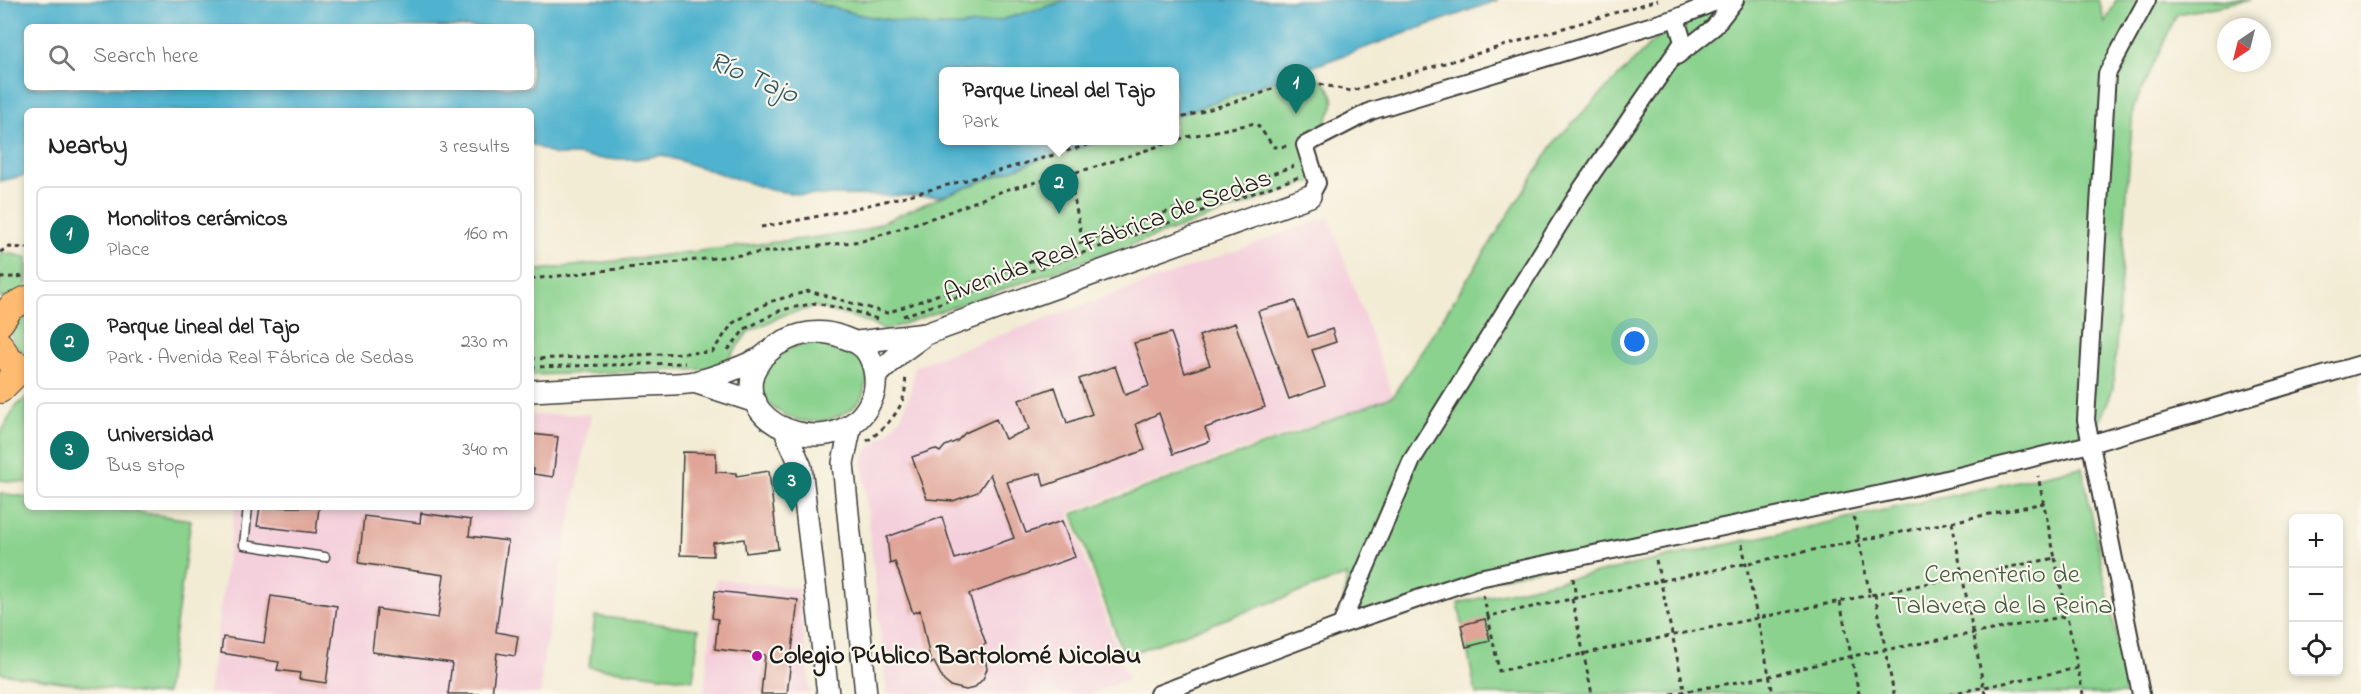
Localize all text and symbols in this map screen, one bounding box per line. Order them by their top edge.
north arrow [2217,18,2271,72]
search box [24,24,534,90]
icon: search [45,41,78,74]
text: Search here [93,41,198,73]
water label: Río Tajo [702,42,805,117]
pin: 1 [1276,64,1316,114]
popup [939,67,1179,145]
text: Parque Lineal del Tajo [963,76,1155,108]
text: Park [963,108,999,137]
text: Nearby [48,128,127,166]
text: 3 results [440,133,510,162]
street label: Avenida Real Fábrica de Sedas [939,159,1277,315]
pin: 2 [1040,164,1078,214]
text: Monolitos cerámicos [107,204,288,236]
text: 1 [66,220,73,249]
text: 160 m [464,220,508,249]
text: Place [107,236,149,265]
text: Parque Lineal del Tajo [107,312,300,344]
your location [1620,327,1649,356]
text: 2 [65,328,74,357]
text: 230 m [461,328,508,357]
text: Park · Avenida Real Fábrica de Sedas [107,344,414,373]
text: Universidad [107,420,213,452]
text: 3 [65,436,74,465]
text: 340 m [462,436,508,465]
text: Bus stop [107,452,185,481]
pin: 3 [772,462,812,512]
map controls [2289,514,2343,676]
button: + [2289,514,2343,568]
park label: Cementerio de Talavera de la Reina [1891,556,2113,626]
button: − [2289,568,2343,622]
button: locate [2289,622,2343,676]
place label: Colegio Público Bartolomé Nicolau [769,637,1141,677]
marker: Colegio Público Bartolomé Nicolau [750,649,764,663]

